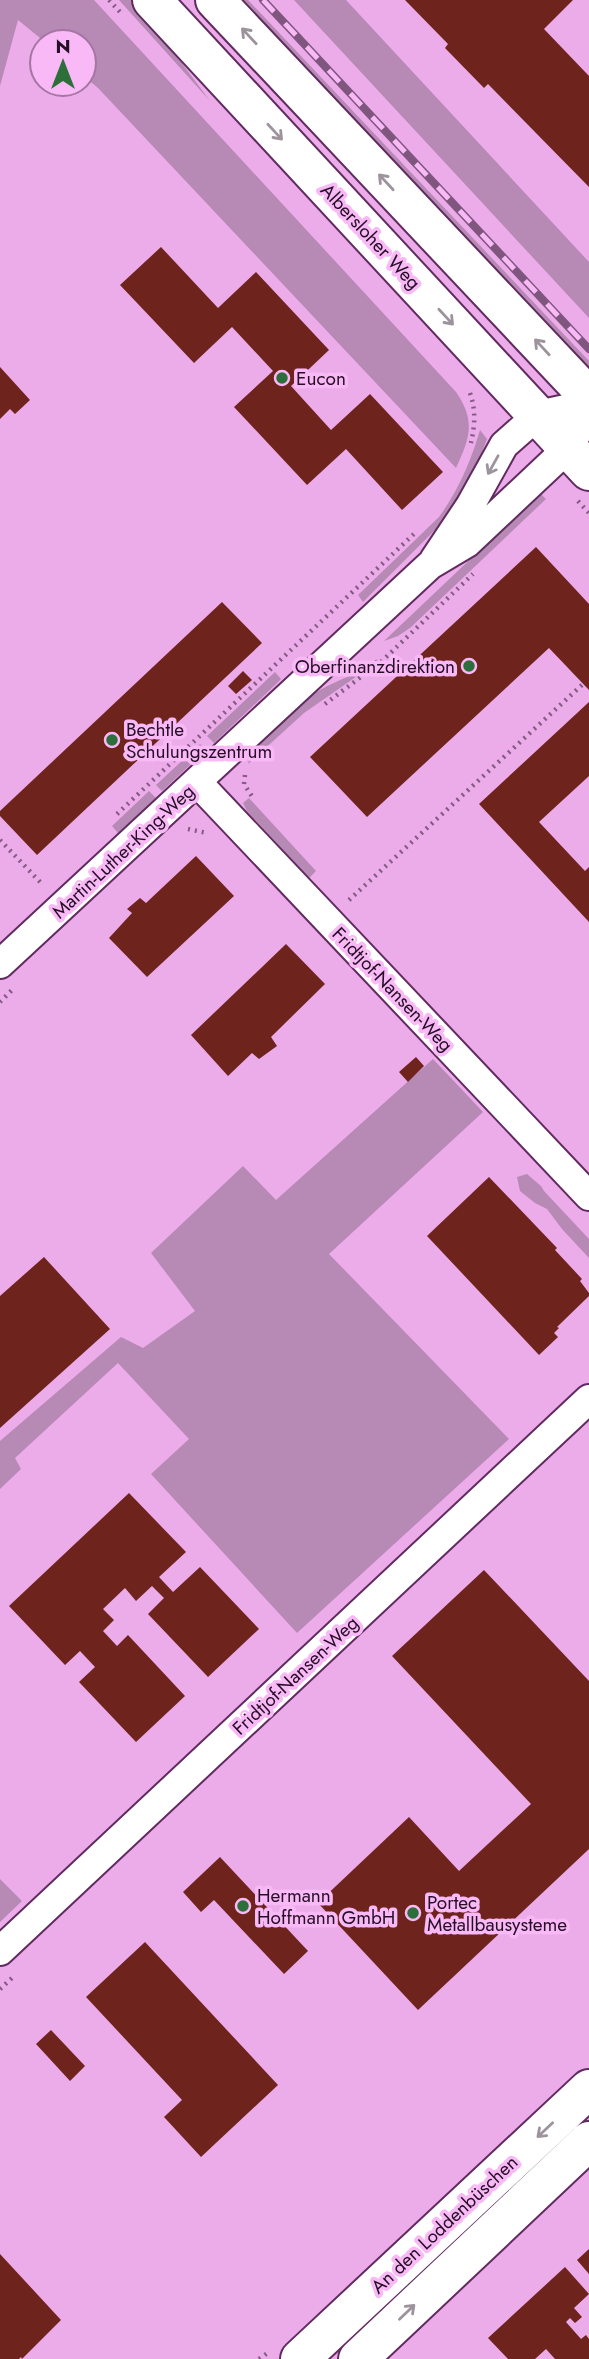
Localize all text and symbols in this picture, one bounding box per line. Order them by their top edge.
north arrow [28,28,98,98]
one-way arrow [241,28,258,45]
text: N [55,33,71,60]
one-way arrow [266,123,283,140]
one-way arrow [378,174,395,191]
street label: Albersloher Weg [314,177,427,295]
one-way arrow [438,308,454,326]
one-way arrow [534,339,551,356]
place label: Eucon [296,365,346,392]
marker: Eucon [274,370,290,386]
one-way arrow [486,455,500,475]
place label: Oberfinanzdirektion [295,653,455,680]
marker: Oberfinanzdirektion [461,658,477,674]
place label: Bechtle Schulungszentrum [126,716,272,765]
marker: Bechtle Schulungszentrum [104,732,120,748]
street label: Martin-Luther-King-Weg [46,778,201,925]
street label: Fridtjof-Nansen-Weg [326,921,459,1058]
street label: Fridtjof-Nansen-Weg [226,1610,364,1741]
place label: Hermann Hoffmann GmbH [257,1882,395,1931]
place label: Portec Metallbausysteme [427,1889,567,1938]
marker: Hermann Hoffmann GmbH [235,1898,251,1914]
marker: Portec Metallbausysteme [405,1905,421,1921]
one-way arrow [537,2121,554,2138]
street label: An den Loddenbüschen [365,2149,524,2300]
one-way arrow [398,2303,415,2320]

